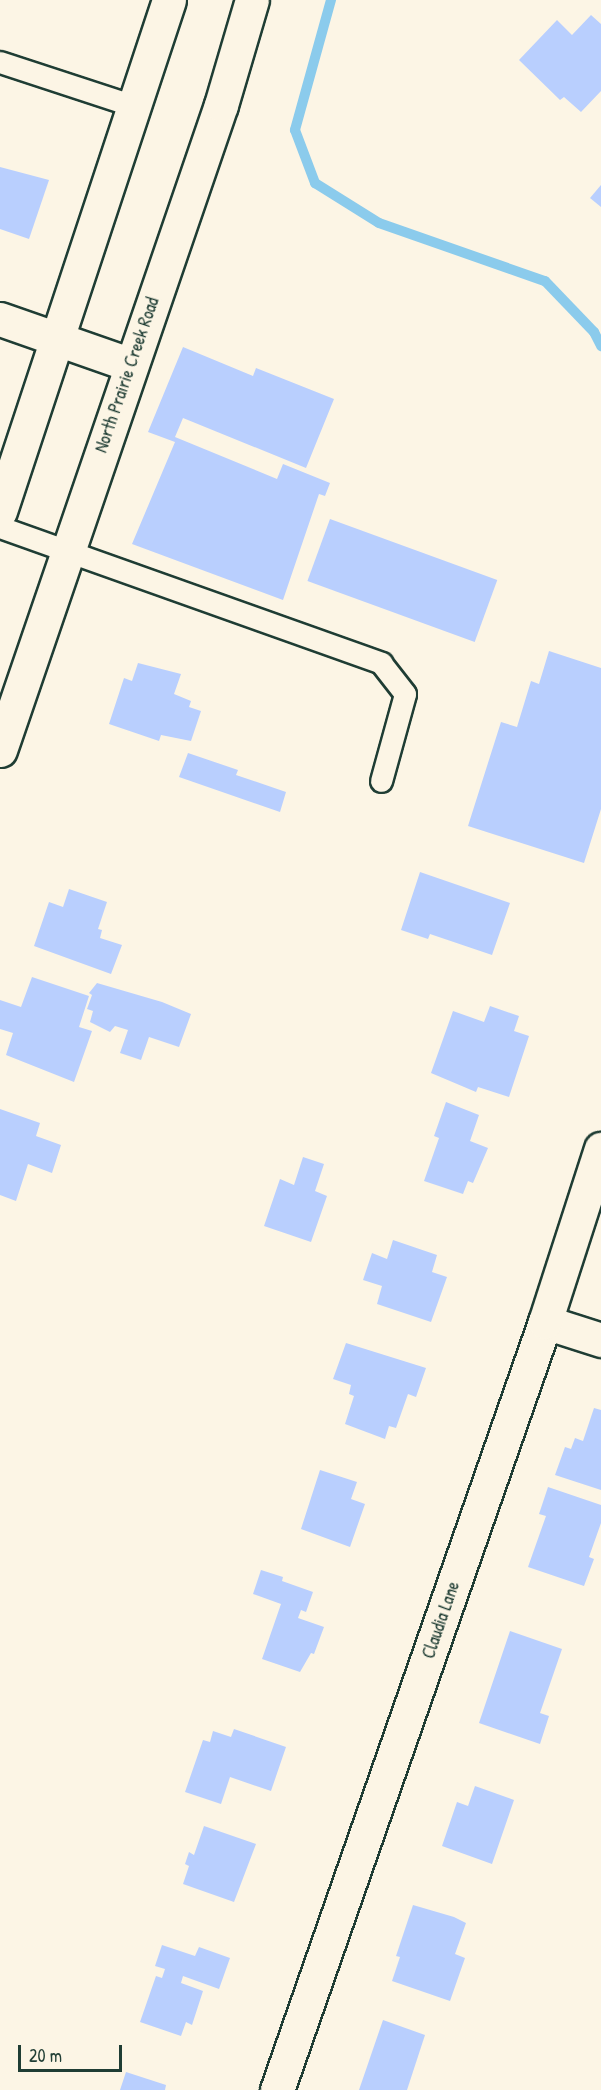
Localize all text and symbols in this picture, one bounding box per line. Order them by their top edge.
street label: North Prairie Creek Road [90,295,164,455]
street label: Claudia Lane [418,1579,464,1661]
scale bar [21,2033,124,2071]
text: 20 m [29,2043,62,2068]

